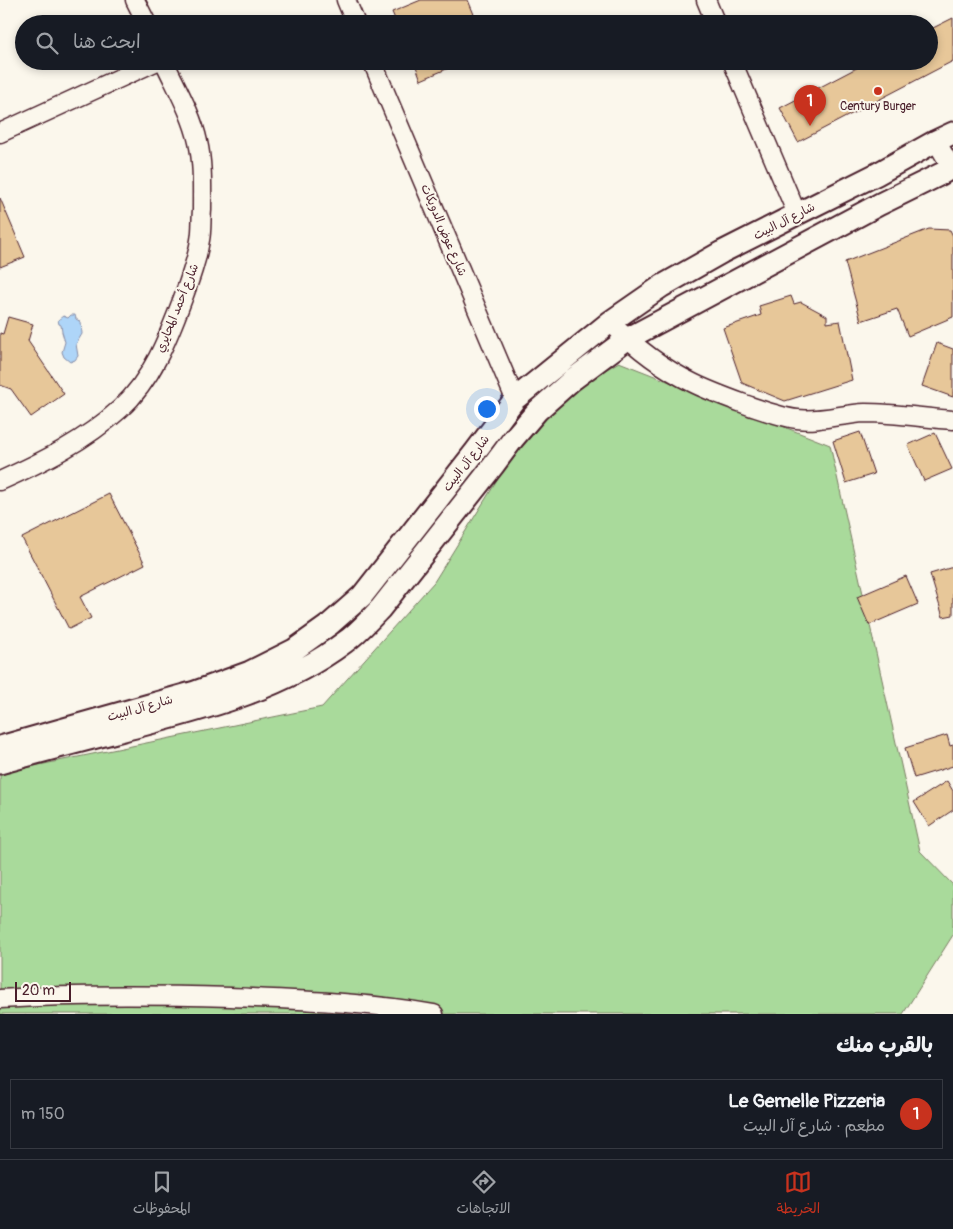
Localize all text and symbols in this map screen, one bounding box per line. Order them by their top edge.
search box [15,15,938,70]
icon: search [33,29,61,57]
text: ابحث هنا [73,30,141,54]
pin: 1 [794,85,826,126]
marker: Century Burger [872,85,884,97]
place label: Century Burger [840,99,917,114]
street label: شارع عوض الدويكات [416,182,470,279]
street label: شارع آل البيت [751,200,818,244]
street label: شارع أحمد المحايري [153,262,203,355]
your location [474,396,500,422]
street label: شارع آل البيت [440,432,494,495]
street label: شارع آل البيت [106,692,175,726]
scale bar [15,979,71,1002]
text: 20 m [22,982,55,999]
text: بالقرب منك [836,1032,933,1059]
text: Le Gemelle Pizzeria [728,1089,885,1113]
text: 150 m [21,1104,65,1124]
text: 1 [913,1104,919,1124]
text: مطعم · شارع آل البيت [743,1116,885,1136]
tab: المحفوظات [133,1168,191,1221]
tab: الاتجاهات [456,1168,511,1221]
tab: الخريطة [776,1168,820,1221]

